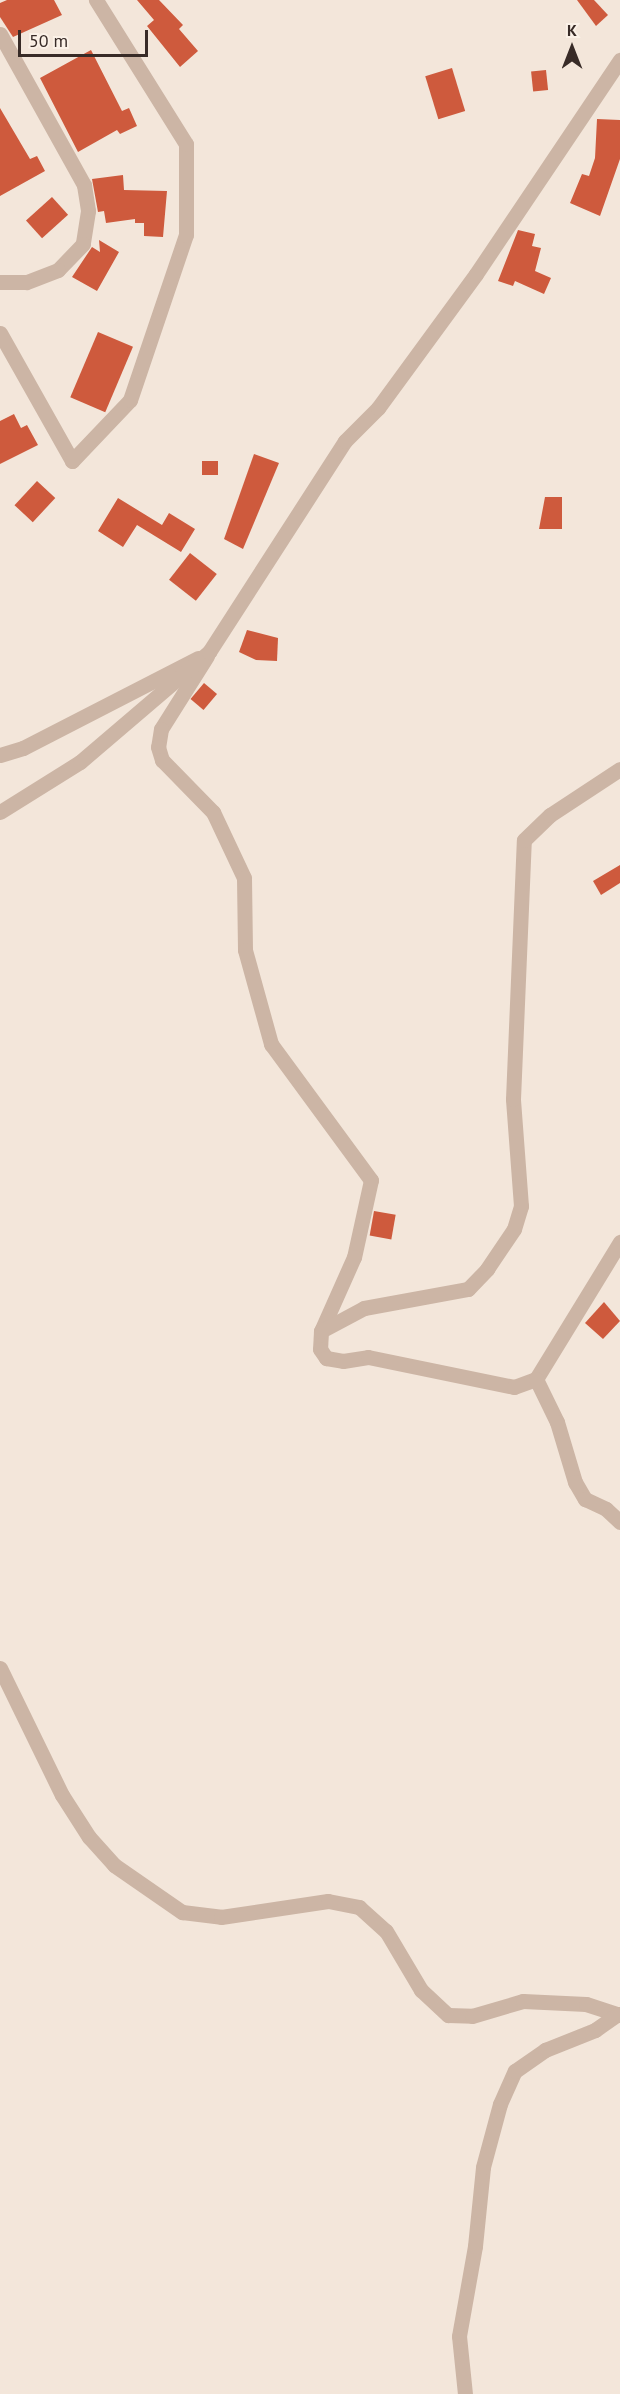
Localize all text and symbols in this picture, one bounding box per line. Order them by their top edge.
scale bar [21,18,152,56]
north arrow [542,18,602,78]
text: K [567,20,577,40]
text: 50 m [29,29,68,52]

